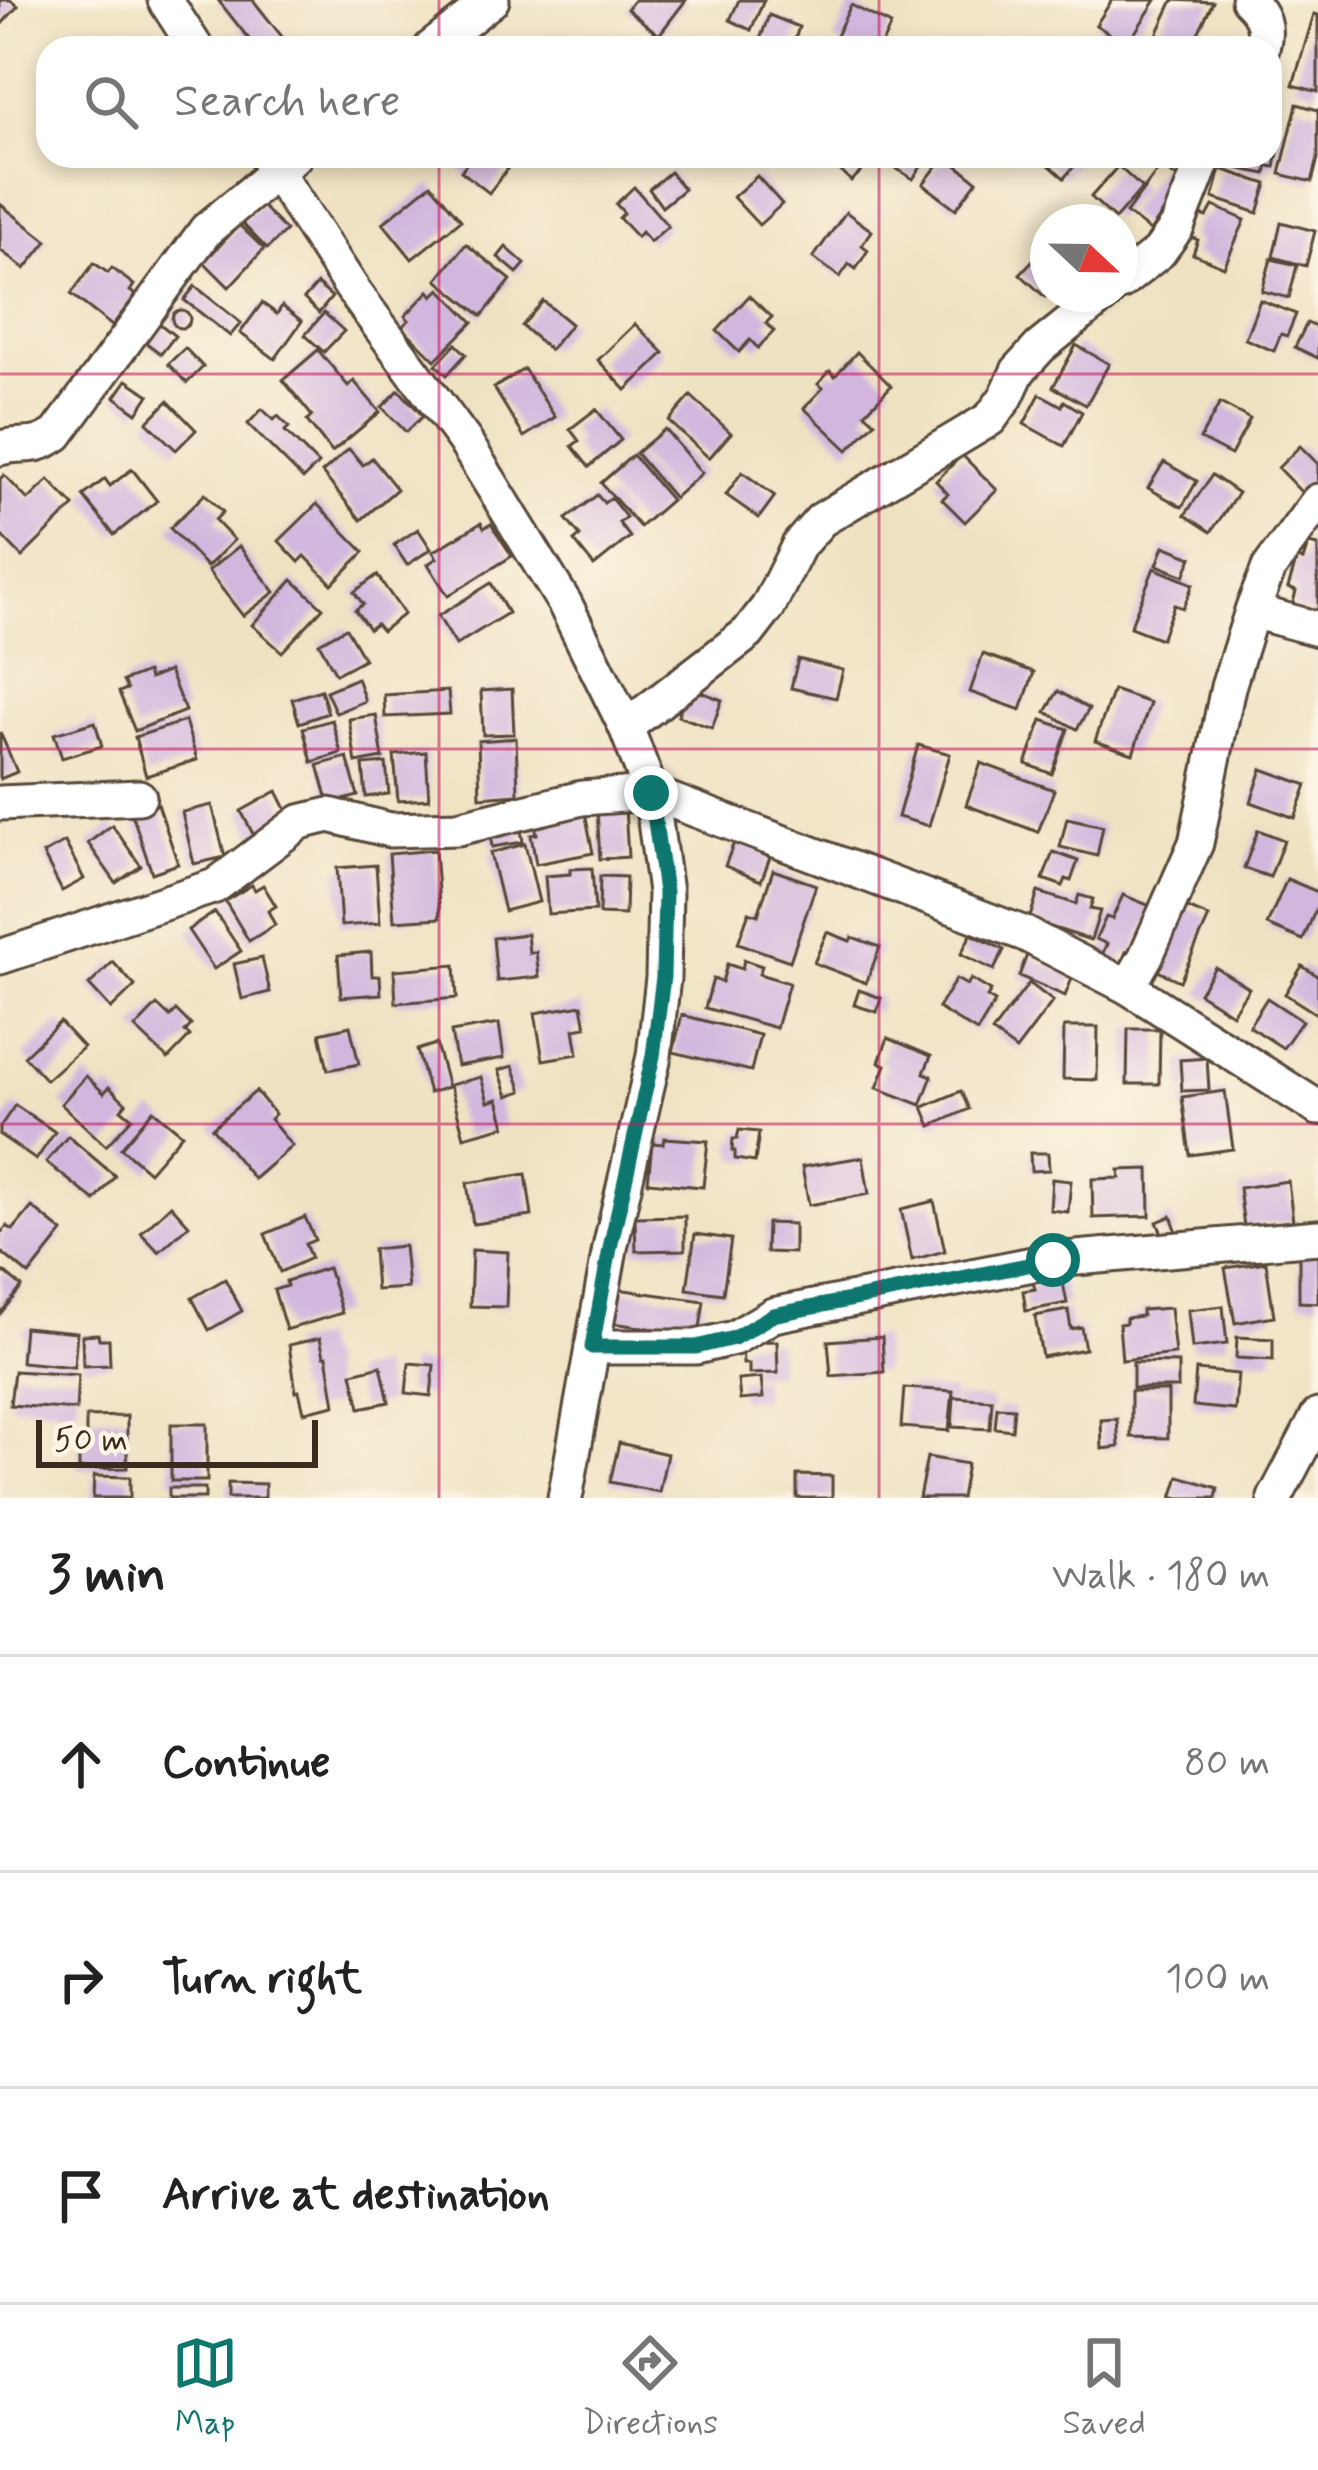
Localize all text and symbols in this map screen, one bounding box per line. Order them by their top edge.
search box [36,36,1282,168]
icon: search [78,69,144,135]
text: Search here [174,73,401,132]
north arrow [1030,204,1138,312]
route end [624,766,678,820]
route start [1026,1233,1080,1287]
scale bar [36,1414,318,1467]
text: 50 m [54,1419,128,1463]
text: 3 min [48,1543,166,1609]
text: Walk · 180 m [1052,1551,1270,1602]
icon: ahead [48,1731,114,1797]
text: Continue [162,1734,330,1793]
text: 80 m [1184,1738,1270,1789]
icon: right [48,1947,114,2013]
text: Turn right [162,1950,362,2009]
text: 100 m [1165,1954,1270,2005]
icon: arrive [48,2163,114,2229]
text: Arrive at destination [162,2166,550,2225]
tab: Map [172,2330,238,2446]
tab: Directions [582,2330,718,2446]
tab: Saved [1062,2330,1146,2446]

